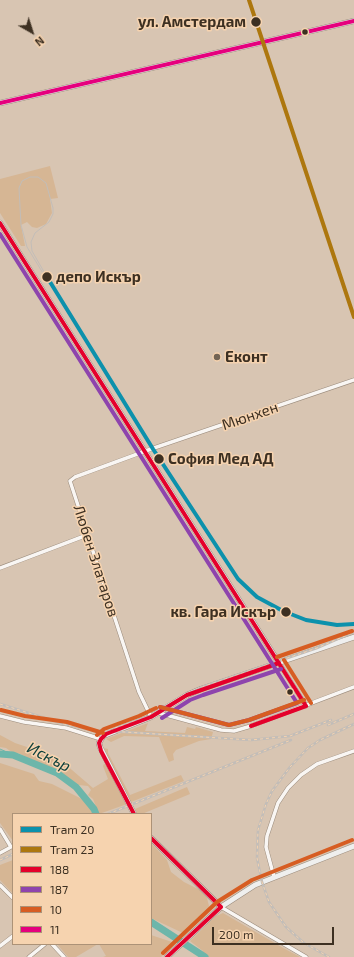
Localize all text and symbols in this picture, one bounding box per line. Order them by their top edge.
north arrow [12,12,52,52]
place label: ул. Амстердам [138,13,246,31]
marker: ул. Амстердам [249,15,263,29]
unlabelled marker [300,27,310,37]
text: N [33,34,47,49]
place label: депо Искър [56,268,141,286]
marker: депо Искър [40,270,54,284]
place label: Еконт [225,348,268,366]
marker: Еконт [212,352,222,362]
street label: Мюнхен [219,398,281,434]
place label: София Мед АД [168,450,273,468]
marker: София Мед АД [152,452,166,466]
street label: Любен Златаров [69,503,123,619]
place label: кв. Гара Искър [170,603,276,621]
marker: кв. Гара Искър [279,605,293,619]
unlabelled marker [285,687,295,697]
water label: Искър [24,738,74,776]
legend [12,813,152,945]
text: Tram 20 [50,822,94,836]
text: Tram 23 [50,842,94,856]
text: 188 [50,862,69,876]
text: 187 [50,882,68,896]
text: 10 [50,902,62,916]
scale bar [214,919,336,945]
text: 11 [50,922,60,936]
text: 200 m [219,927,253,941]

